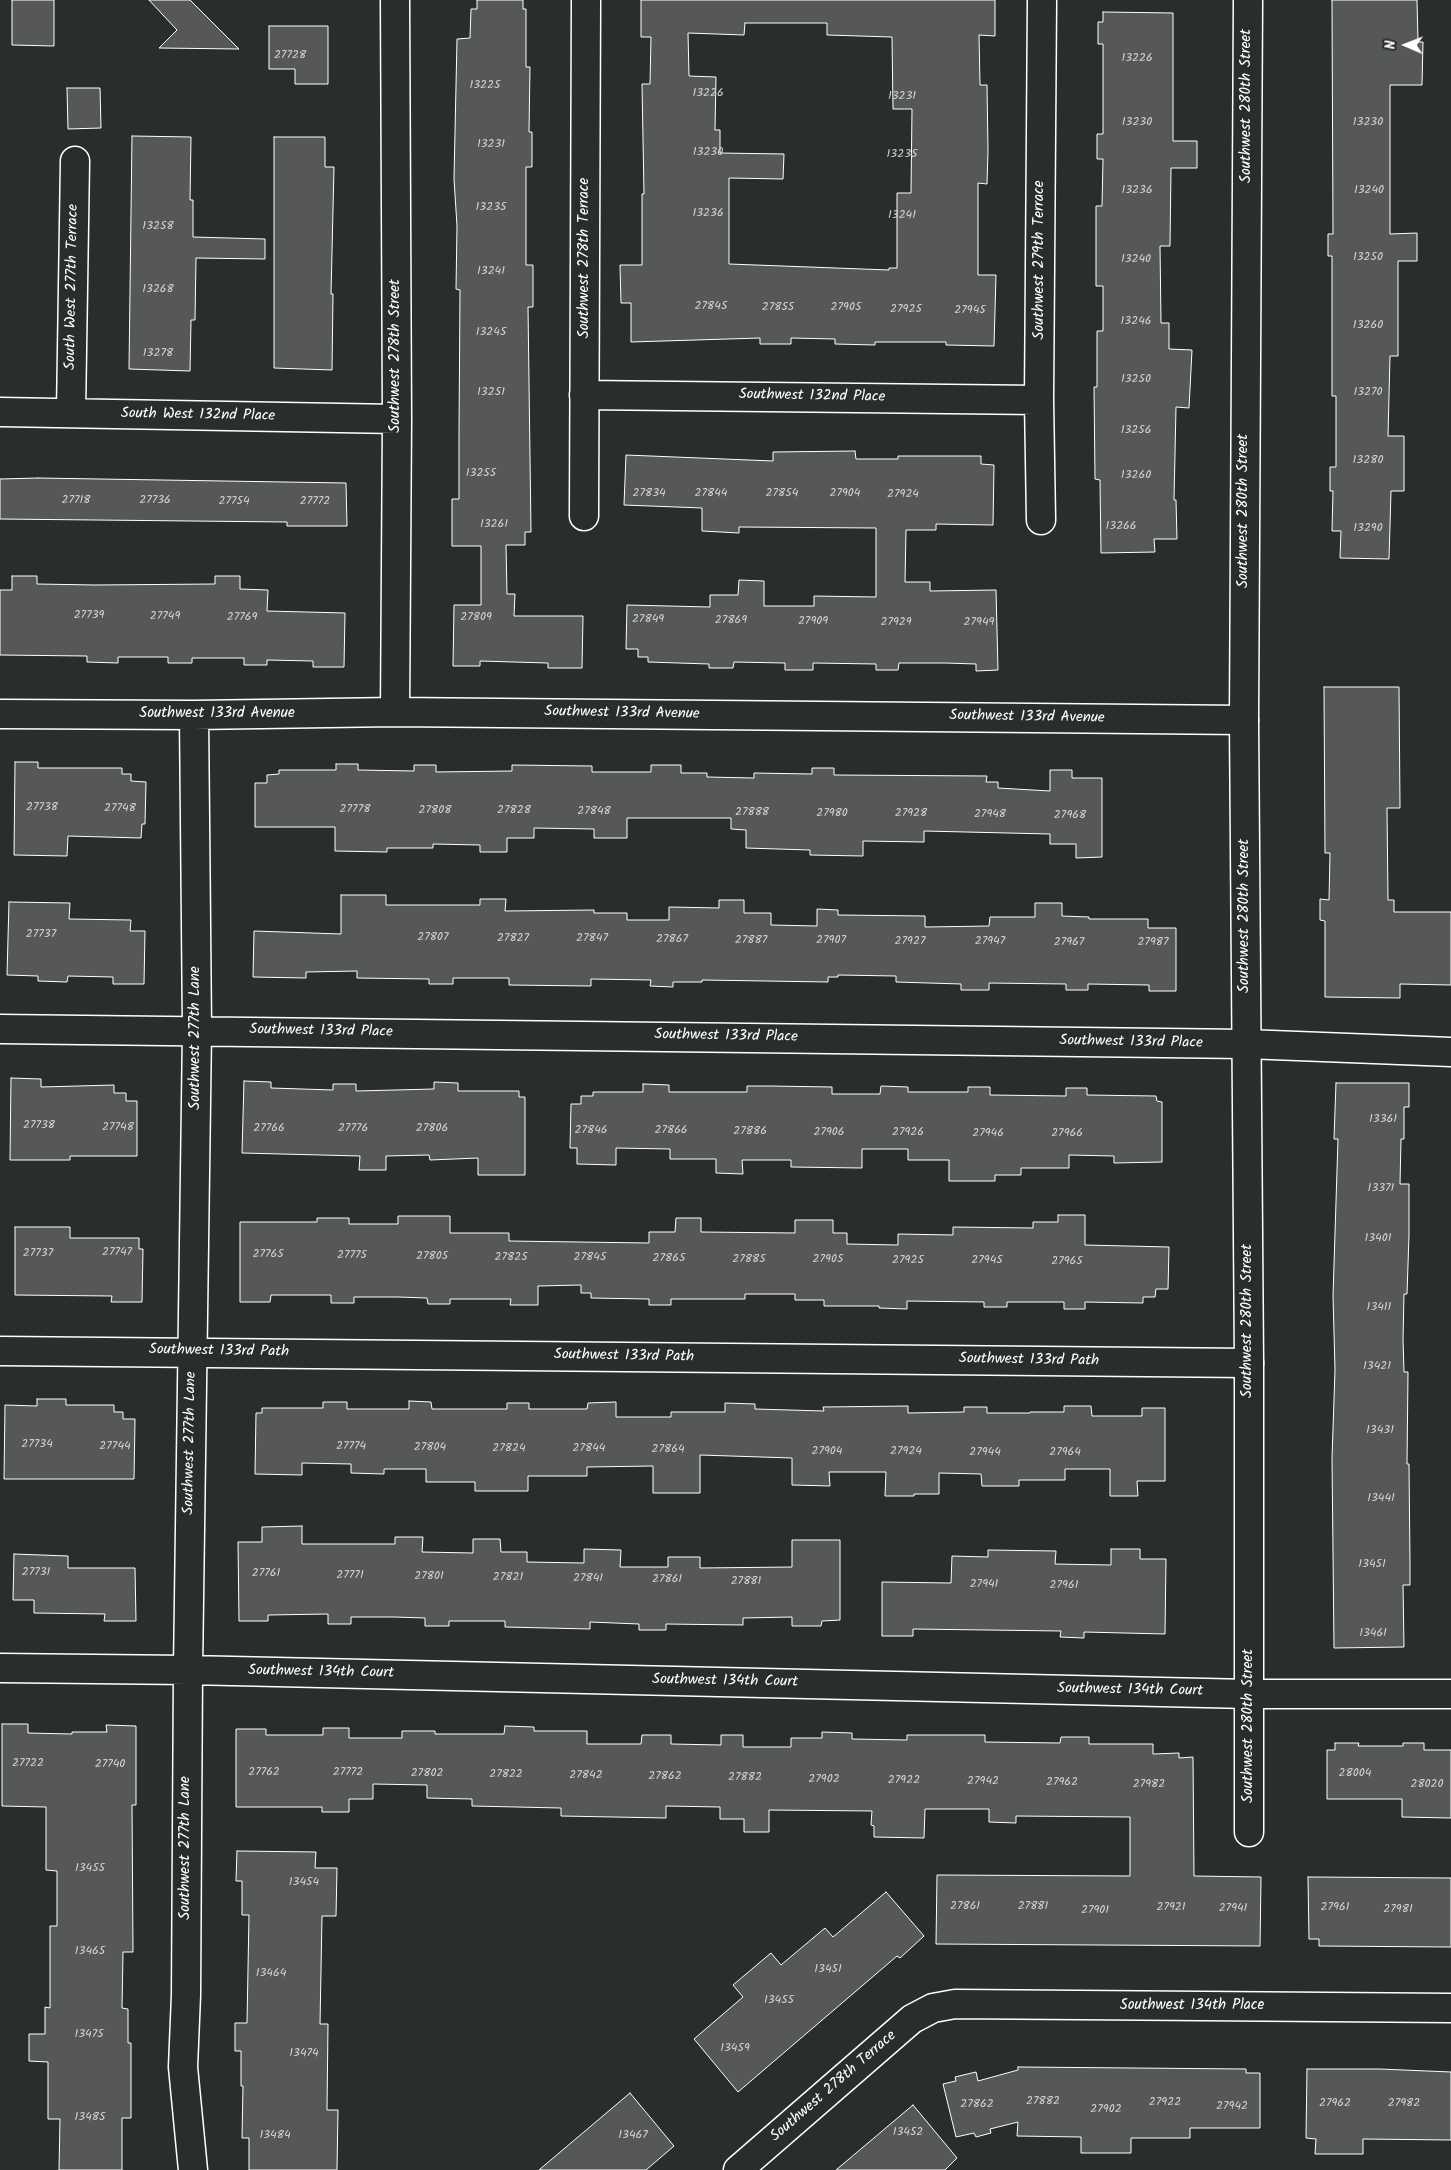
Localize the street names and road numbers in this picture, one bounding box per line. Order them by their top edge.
street label: Southwest 280th Street [1238,29,1256,183]
street label: Southwest 278th Terrace [576,178,594,338]
street label: Southwest 279th Terrace [1031,181,1049,339]
street label: South West 277th Terrace [63,204,83,370]
street label: Southwest 278th Street [387,279,405,433]
street label: Southwest 132nd Place [739,387,885,407]
street label: South West 132nd Place [121,406,275,426]
street label: Southwest 280th Street [1235,434,1253,588]
street label: Southwest 133rd Avenue [544,704,700,724]
street label: Southwest 133rd Avenue [139,705,295,723]
street label: Southwest 133rd Avenue [949,708,1105,728]
street label: Southwest 280th Street [1236,839,1254,993]
street label: Southwest 277th Lane [187,966,205,1110]
street label: Southwest 133rd Place [249,1022,393,1042]
street label: Southwest 133rd Place [654,1027,798,1047]
street label: Southwest 133rd Place [1059,1033,1203,1053]
street label: Southwest 280th Street [1239,1244,1257,1398]
street label: Southwest 133rd Path [149,1342,289,1362]
street label: Southwest 133rd Path [554,1347,694,1367]
street label: Southwest 133rd Path [959,1351,1099,1371]
street label: Southwest 277th Lane [181,1371,201,1515]
street label: Southwest 280th Street [1240,1649,1258,1803]
street label: Southwest 134th Court [248,1663,394,1683]
street label: Southwest 134th Court [652,1672,798,1692]
street label: Southwest 134th Court [1057,1681,1203,1701]
street label: Southwest 277th Lane [177,1776,195,1920]
street label: Southwest 134th Place [1120,1997,1264,2015]
street label: Southwest 278th Terrace [768,2028,900,2146]

